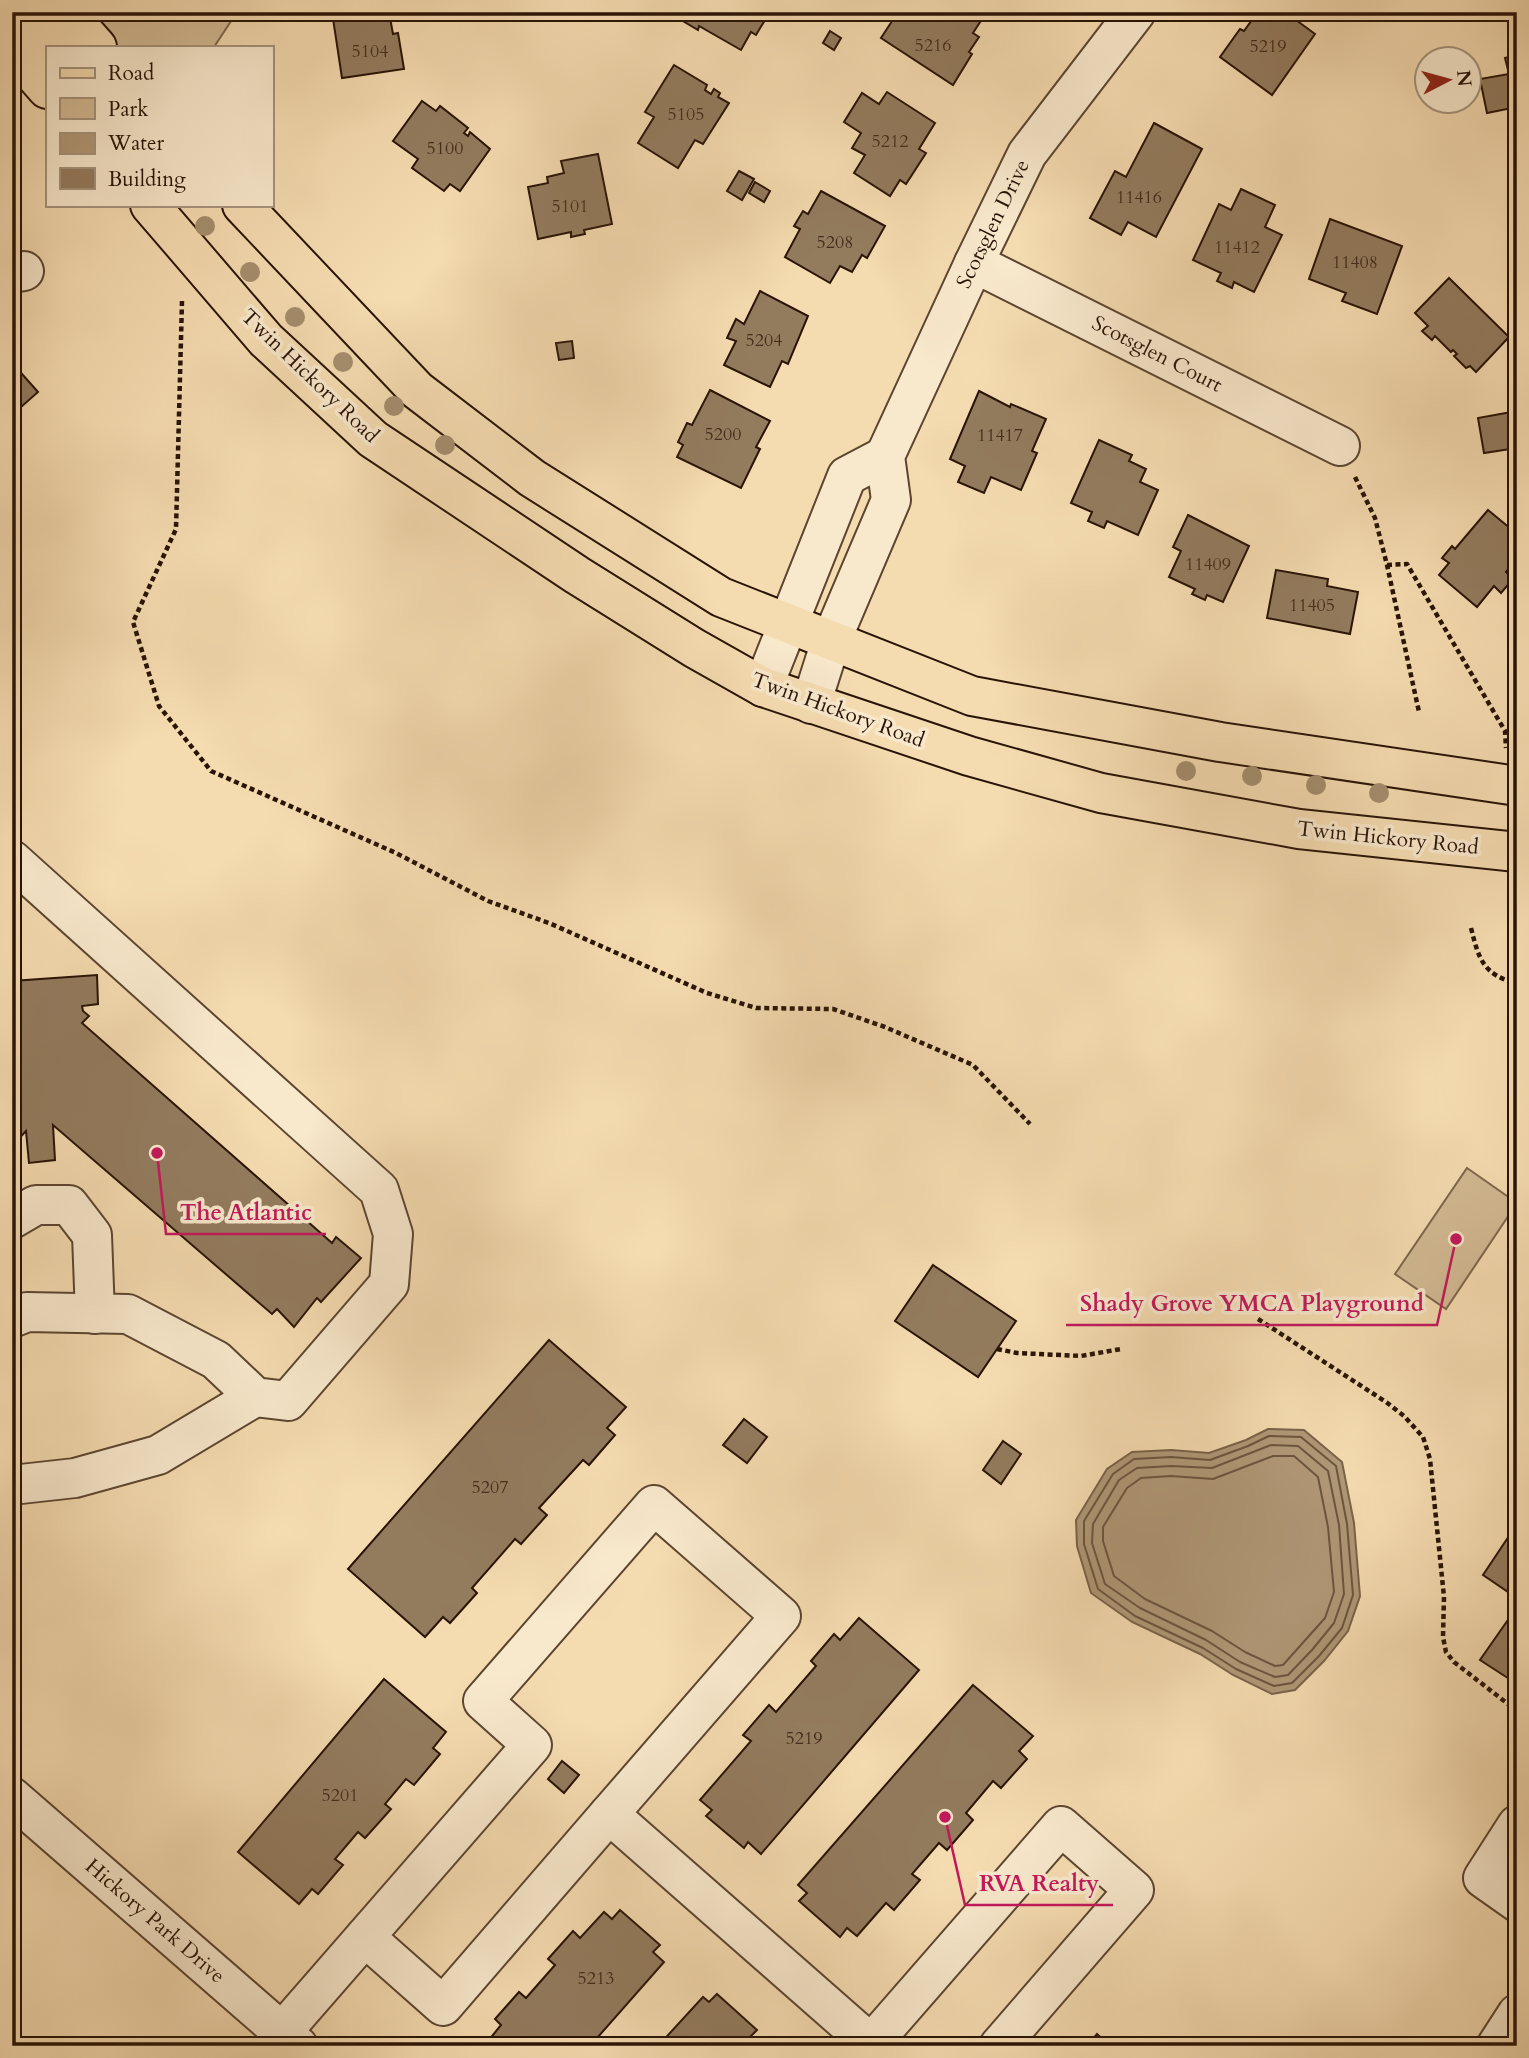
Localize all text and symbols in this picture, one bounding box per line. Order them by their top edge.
house number: 5216 [915,33,951,58]
house number: 5219 [1250,34,1286,59]
house number: 5104 [352,39,388,64]
legend [46,46,273,206]
north arrow [1414,46,1484,116]
text: Road [108,59,154,88]
text: N [1450,69,1478,88]
text: Park [108,95,149,124]
house number: 5105 [668,102,704,127]
text: Water [107,129,164,158]
house number: 5212 [872,129,908,154]
house number: 5100 [427,136,463,161]
street label: Scotsglen Drive [949,155,1037,293]
text: Building [108,165,186,194]
house number: 11416 [1116,185,1162,210]
house number: 5101 [552,194,588,219]
house number: 5208 [817,230,853,255]
house number: 11412 [1214,235,1260,260]
house number: 11408 [1332,250,1378,275]
street label: Twin Hickory Road [235,302,385,450]
street label: Scotsglen Court [1087,309,1227,399]
house number: 5204 [746,328,782,353]
house number: 5200 [705,422,741,447]
house number: 11417 [977,423,1023,448]
house number: 11409 [1185,552,1231,577]
house number: 11405 [1289,593,1335,618]
street label: Twin Hickory Road [748,665,928,755]
street label: Twin Hickory Road [1296,814,1480,862]
callout: The Atlantic [166,1190,326,1234]
text: The Atlantic [180,1197,312,1228]
callout: Shady Grove YMCA Playground [1066,1281,1437,1325]
text: Shady Grove YMCA Playground [1080,1288,1424,1319]
house number: 5207 [472,1475,508,1500]
house number: 5219 [786,1726,822,1751]
house number: 5201 [322,1783,358,1808]
street label: Hickory Park Drive [79,1852,231,1990]
callout: RVA Realty [965,1861,1113,1905]
text: RVA Realty [979,1868,1099,1899]
house number: 5213 [578,1966,614,1991]

